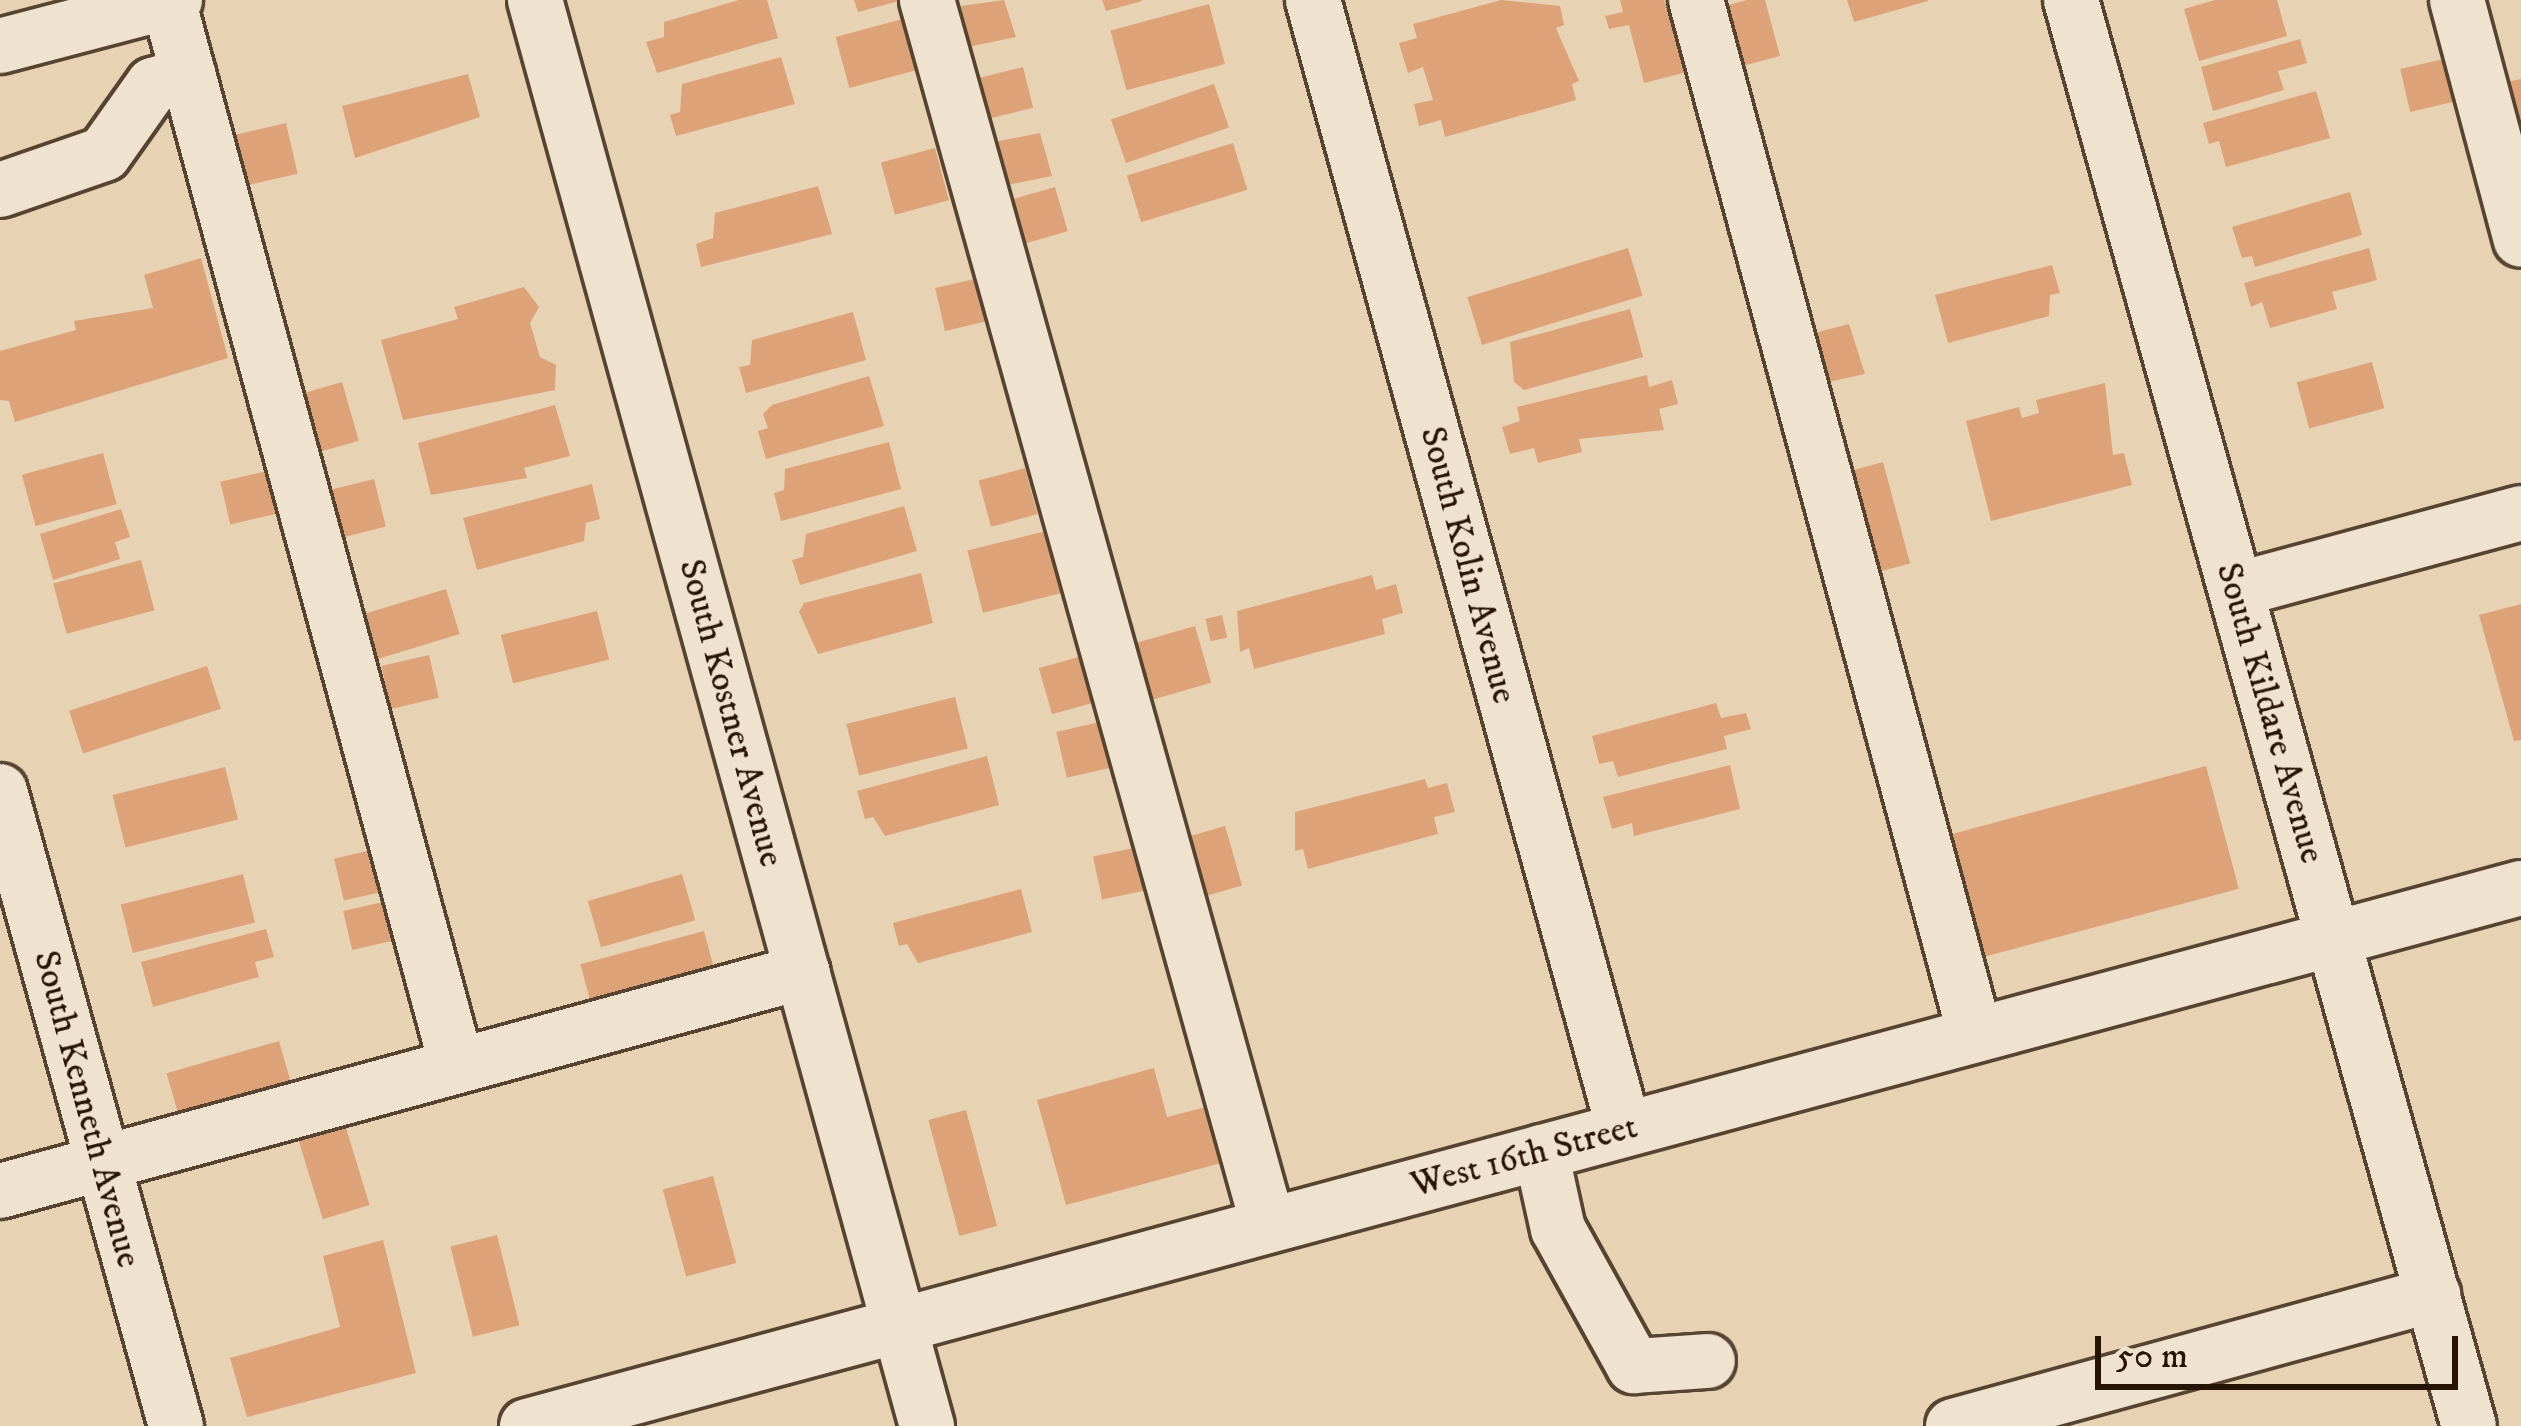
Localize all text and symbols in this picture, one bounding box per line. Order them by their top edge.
street label: South Kolin Avenue [1410,422,1526,708]
street label: South Kostner Avenue [669,555,793,871]
street label: South Kildare Avenue [2206,558,2334,868]
street label: South Kenneth Avenue [24,946,150,1272]
street label: West 16th Street [1406,1105,1642,1207]
scale bar [2101,1312,2464,1386]
text: 50 m [2116,1334,2188,1379]

